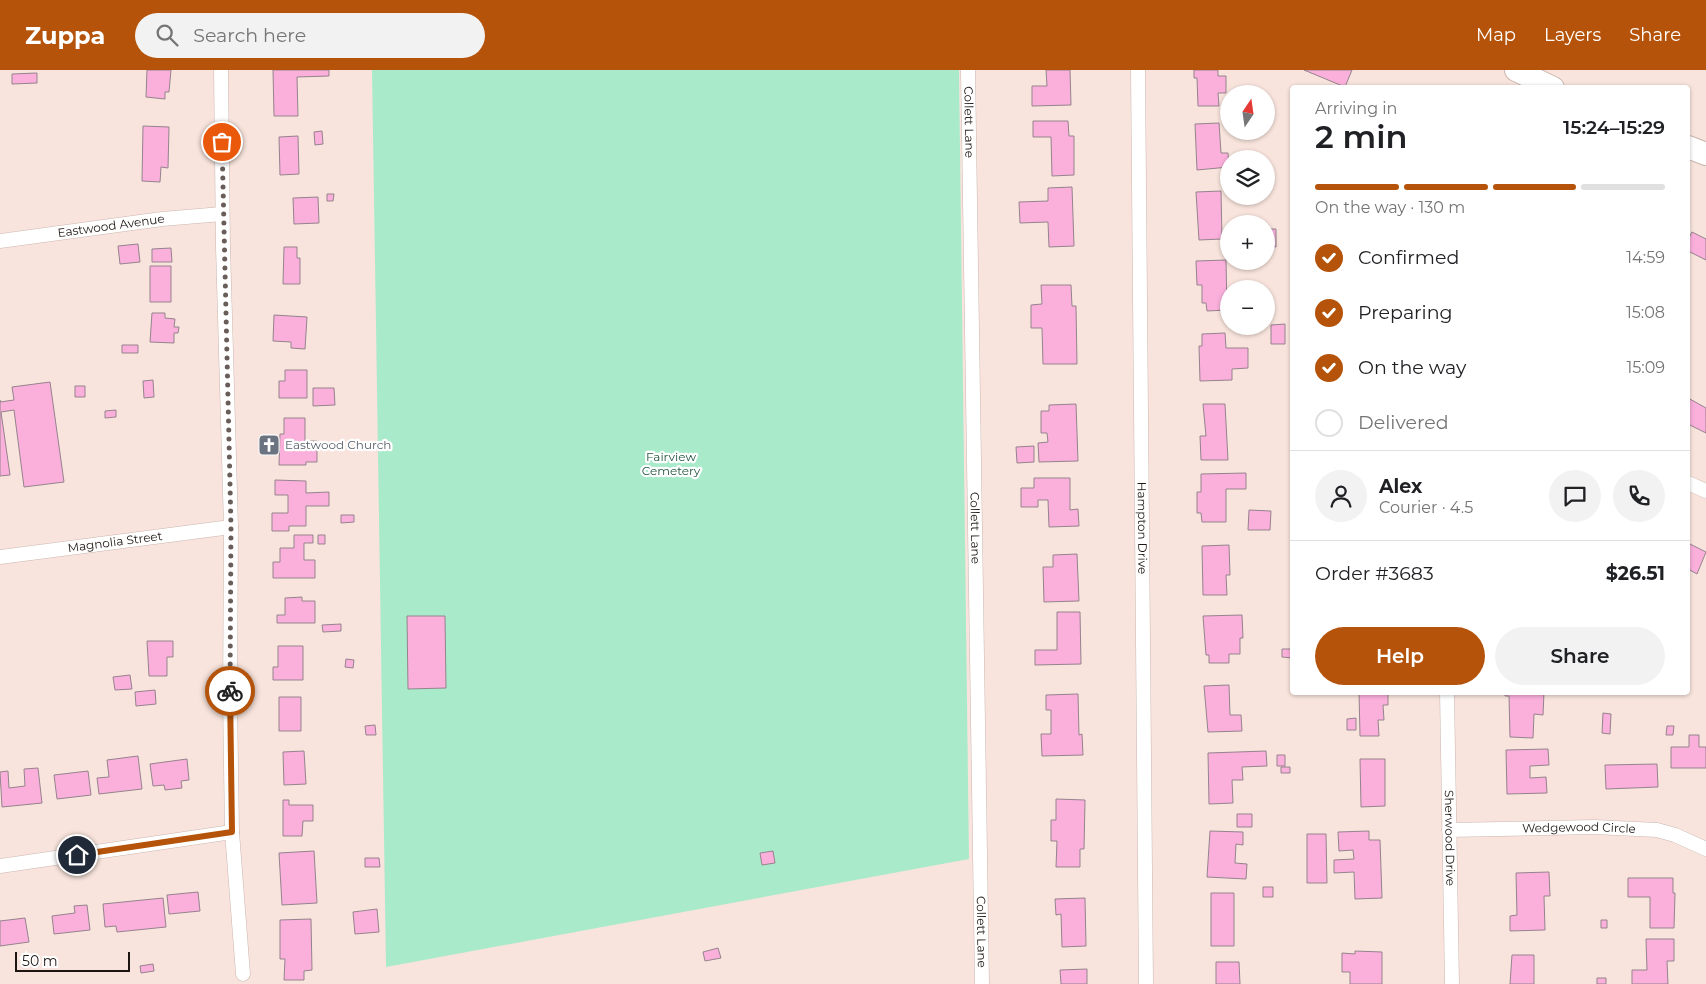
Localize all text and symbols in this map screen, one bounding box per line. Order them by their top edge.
search box [135,13,485,58]
text: Zuppa [25,21,105,50]
icon: search [153,21,181,49]
text: Search here [193,24,306,47]
text: Map [1476,24,1516,46]
text: Layers [1544,24,1601,46]
text: Share [1629,24,1681,46]
north arrow [1220,85,1275,140]
map controls [1220,85,1275,335]
street label: Collett Lane [961,86,977,158]
text: Arriving in [1315,99,1397,118]
text: 15:24–15:29 [1563,116,1665,139]
text: 2 min [1315,117,1407,156]
pin [201,121,243,163]
icon: bag [208,128,236,156]
button: layers [1220,150,1275,205]
text: On the way · 130 m [1315,198,1465,217]
street label: Eastwood Avenue [57,211,165,240]
button: + [1220,215,1275,270]
icon: check [1315,244,1343,272]
text: Confirmed [1358,246,1459,269]
text: 14:59 [1626,248,1665,267]
button: − [1220,280,1275,335]
icon: check [1315,299,1343,327]
text: Preparing [1358,301,1453,324]
text: 15:08 [1626,303,1665,322]
icon: check [1315,354,1343,382]
text: On the way [1358,356,1466,379]
text: 15:09 [1626,358,1665,377]
text: Delivered [1358,411,1449,434]
church icon: Eastwood Church [257,433,281,457]
place label: Eastwood Church [285,437,391,452]
park label: Fairview Cemetery [642,449,701,478]
button: person [1315,470,1367,522]
button: chat [1549,470,1601,522]
button: phone [1613,470,1665,522]
text: Alex [1379,475,1422,498]
street label: Hampton Drive [1135,482,1150,574]
street label: Collett Lane [967,492,984,564]
text: Courier · 4.5 [1379,498,1473,517]
street label: Magnolia Street [67,528,163,555]
text: Order #3683 [1315,562,1434,585]
text: $26.51 [1606,562,1665,585]
button: Help [1315,627,1485,685]
button: Share [1495,627,1665,685]
courier [205,666,255,716]
icon: bike [216,677,244,705]
street label: Sherwood Drive [1442,790,1458,886]
street label: Wedgewood Circle [1522,819,1636,836]
pin [56,834,98,876]
icon: home [63,841,91,869]
street label: Collett Lane [974,896,990,968]
scale bar [15,949,130,972]
text: 50 m [22,952,58,970]

